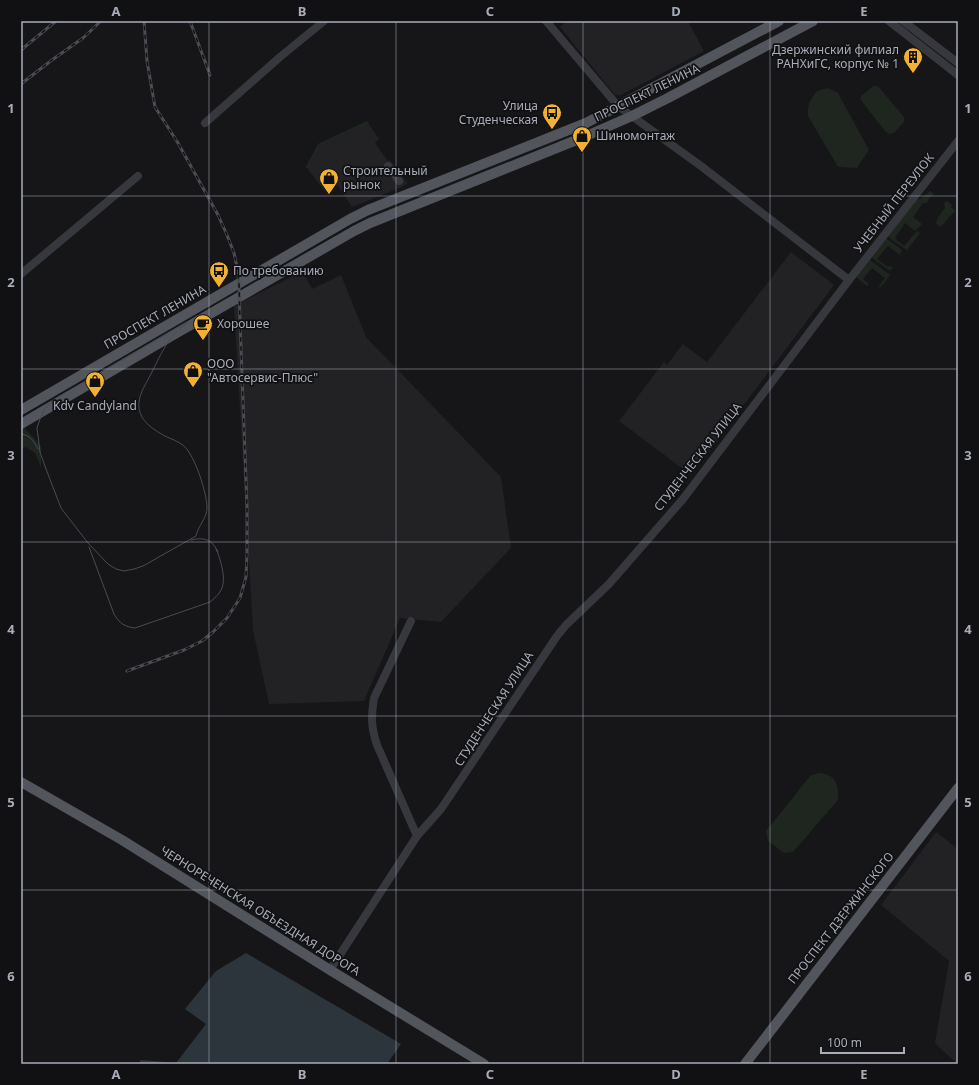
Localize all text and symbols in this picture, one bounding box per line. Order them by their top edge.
text: A [112,2,121,20]
text: B [298,2,306,20]
text: C [486,2,494,20]
text: D [671,2,681,20]
text: E [860,2,868,20]
place label: Дзержинский филиал РАНХиГС, корпус № 1 [772,41,899,72]
building icon: Дзержинский филиал РАНХиГС, корпус № 1 [902,46,924,74]
street label: ПРОСПЕКТ ЛЕНИНА [591,60,703,125]
place label: Улица Студенческая [459,97,538,128]
text: 1 [7,99,15,117]
text: 1 [964,99,972,117]
bus stop icon: Улица Студенческая [541,102,563,130]
shop icon: Шиномонтаж [571,125,593,153]
place label: Шиномонтаж [596,127,676,144]
street label: УЧЕБНЫЙ ПЕРЕУЛОК [849,149,938,256]
place label: Строительный рынок [343,162,428,193]
shop icon: Строительный рынок [318,167,340,195]
bus stop icon: По требованию [208,260,230,288]
place label: По требованию [233,262,324,279]
text: 2 [7,273,15,291]
text: 2 [964,273,972,291]
street label: ПРОСПЕКТ ЛЕНИНА [101,280,209,353]
cafe icon: Хорошее [192,313,214,341]
place label: Хорошее [217,315,270,332]
place label: ООО "Автосервис-Плюс" [207,355,318,386]
shop icon: ООО "Автосервис-Плюс" [182,360,204,388]
shop icon: Kdv Candyland [84,370,106,398]
place label: Kdv Candyland [53,397,137,414]
street label: СТУДЕНЧЕСКАЯ УЛИЦА [650,399,746,515]
text: 3 [7,446,15,464]
text: 3 [964,446,972,464]
text: 4 [7,620,15,638]
text: 4 [964,620,972,638]
street label: СТУДЕНЧЕСКАЯ УЛИЦА [450,648,537,769]
text: 5 [7,793,15,811]
text: 5 [964,793,972,811]
street label: ЧЕРНОРЕЧЕНСКАЯ ОБЪЕЗДНАЯ ДОРОГА [157,842,364,980]
street label: ПРОСПЕКТ ДЗЕРЖИНСКОГО [784,848,897,987]
text: 6 [7,967,15,985]
text: 6 [964,967,972,985]
scale bar [821,1029,904,1055]
text: 100 m [827,1034,862,1051]
text: A [112,1065,121,1083]
text: B [298,1065,306,1083]
text: C [486,1065,494,1083]
text: D [671,1065,681,1083]
text: E [860,1065,868,1083]

